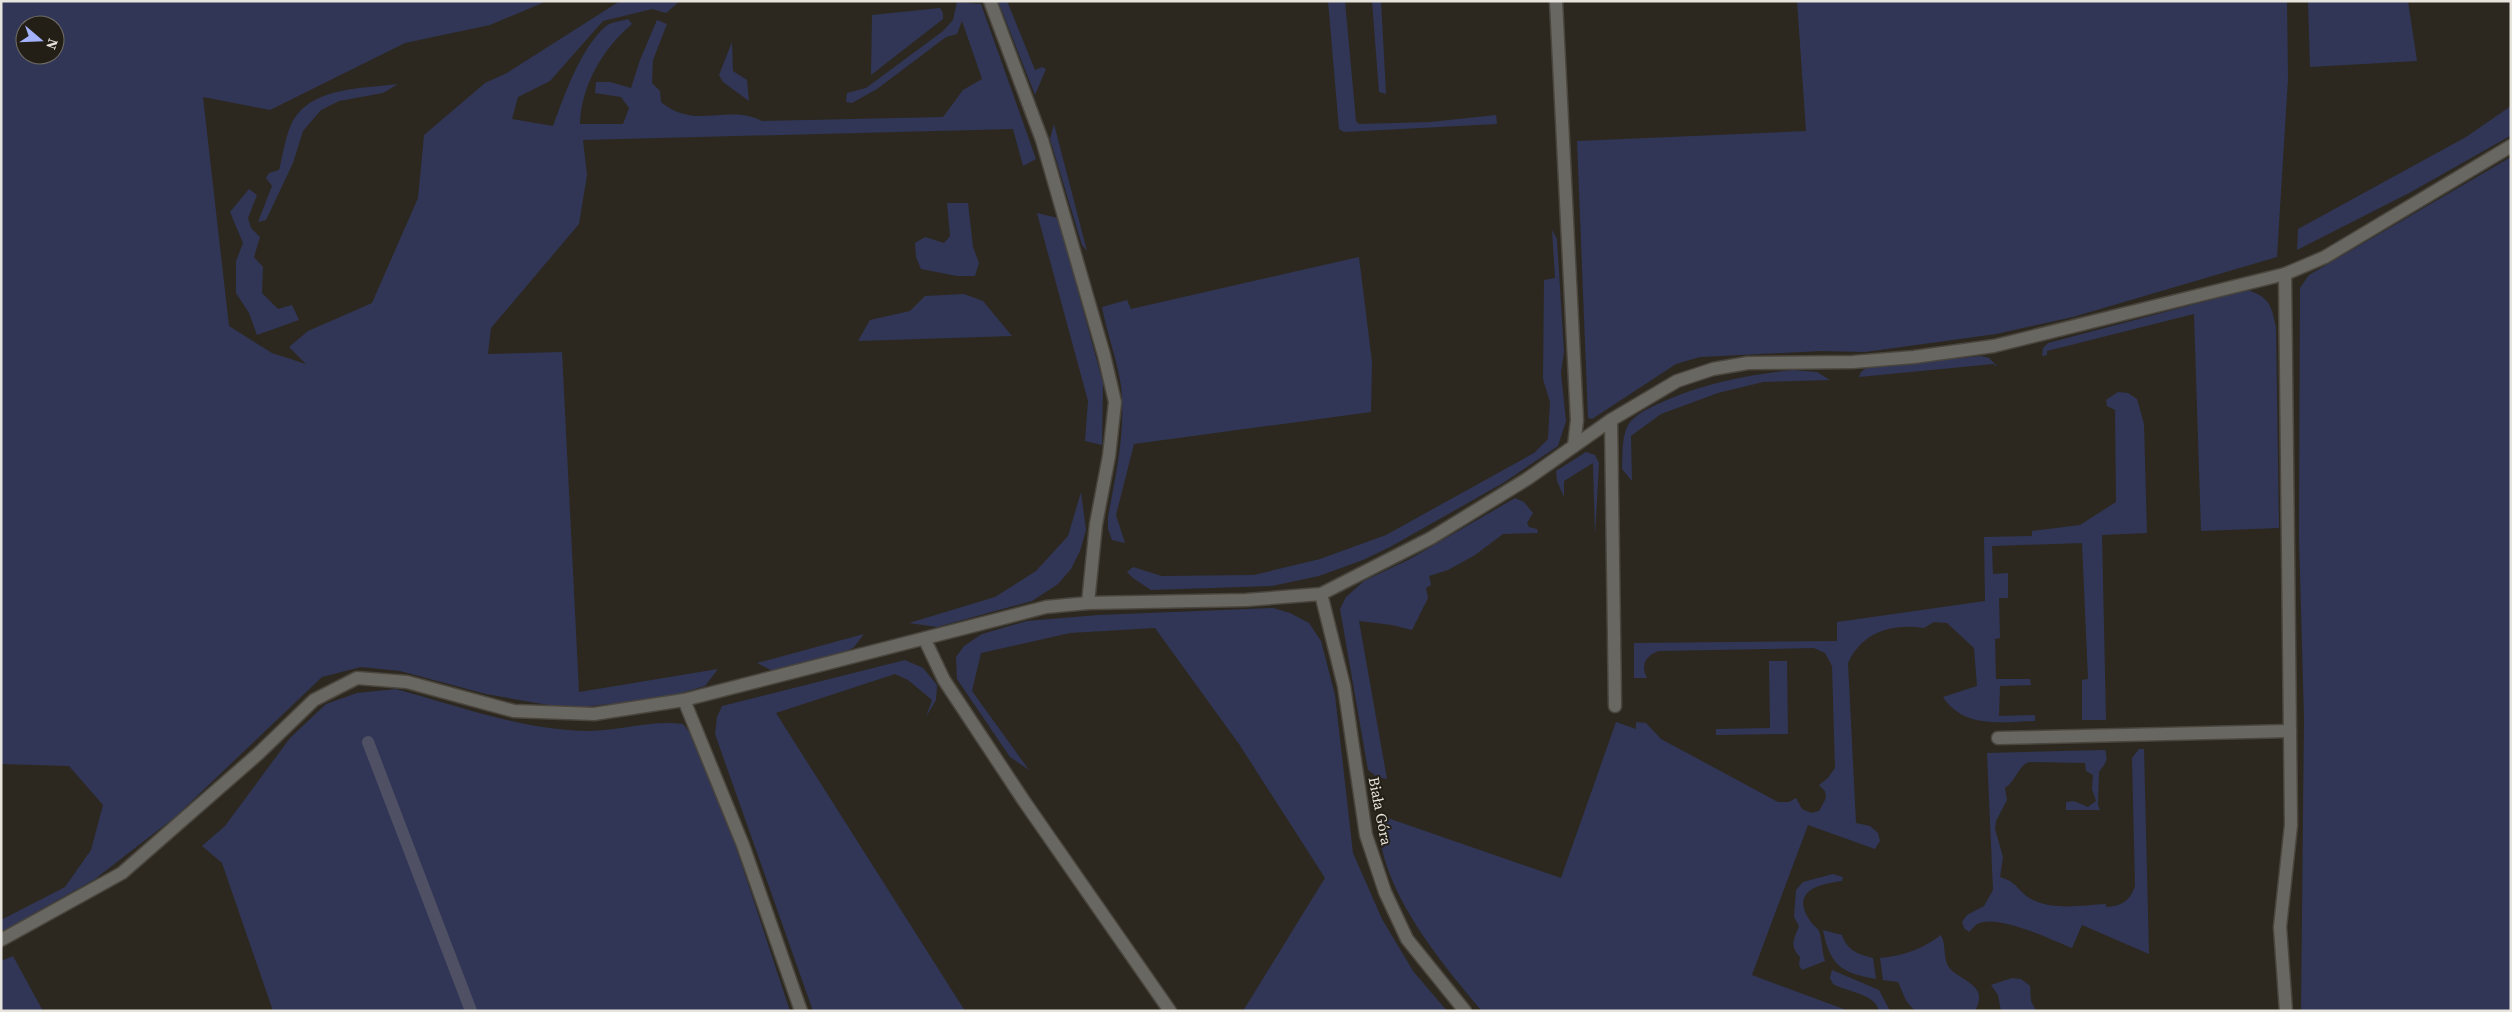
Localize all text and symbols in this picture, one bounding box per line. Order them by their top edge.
north arrow [15,15,65,65]
text: N [41,36,63,52]
street label: Biała Góra [1364,775,1397,847]

